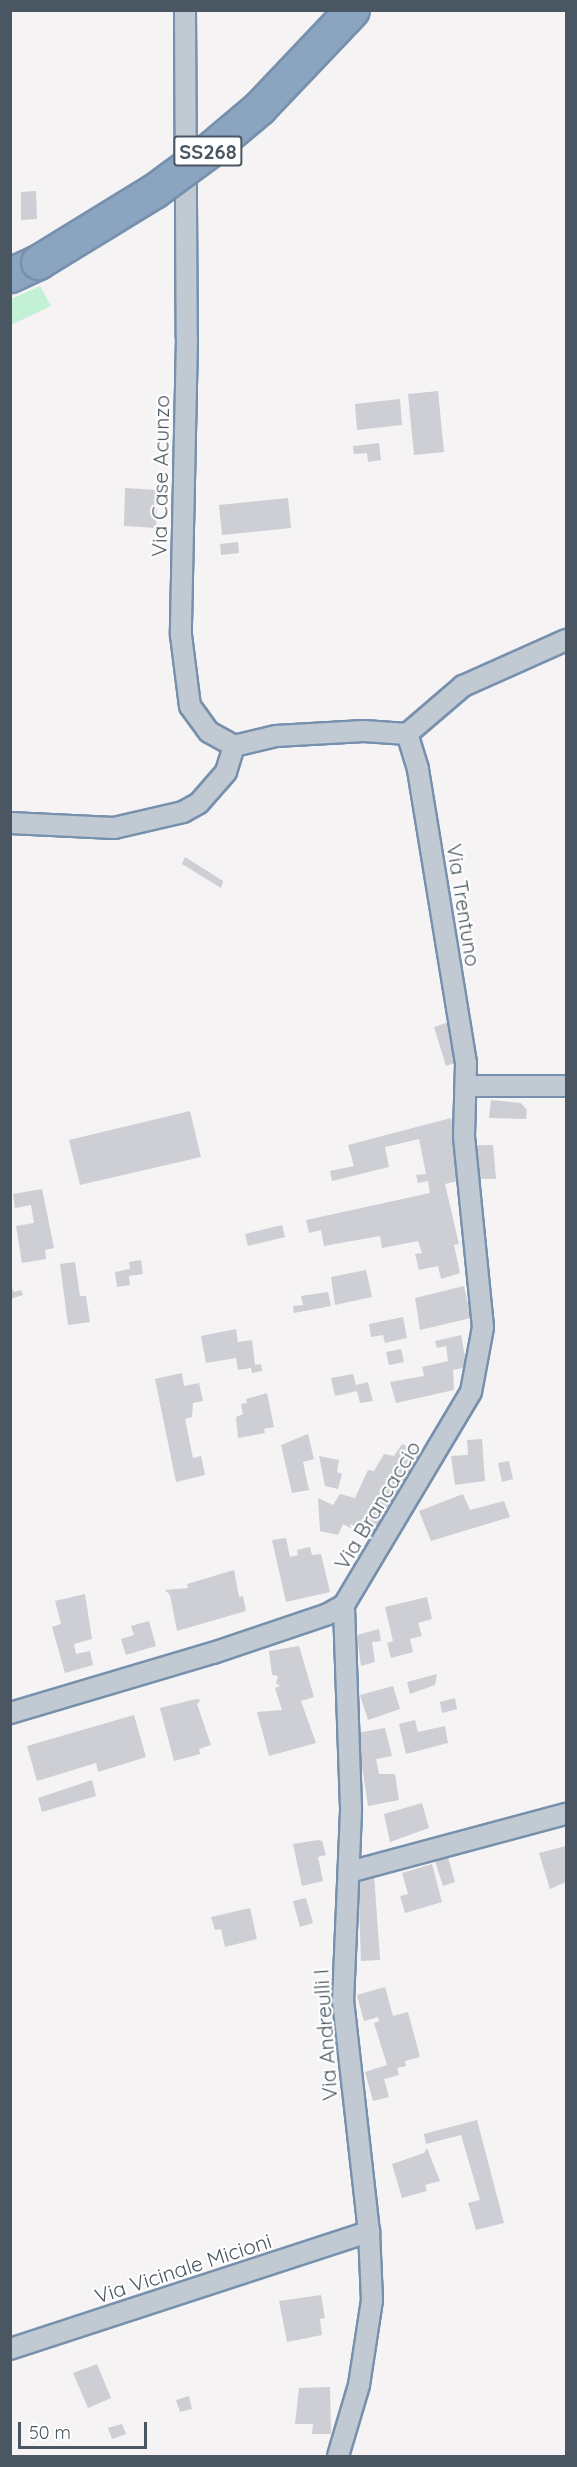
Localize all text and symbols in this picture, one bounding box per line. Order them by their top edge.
road number: SS268 [172,134,244,168]
street label: Via Case Acunzo [146,395,174,557]
street label: Via Trentuno [442,842,486,968]
street label: Via Brancaccio [329,1436,425,1574]
street label: Via Andreulli I [308,1968,342,2102]
street label: Via Vicinale Micioni [91,2228,275,2308]
scale bar [21,2410,150,2448]
text: 50 m [29,2421,71,2444]

